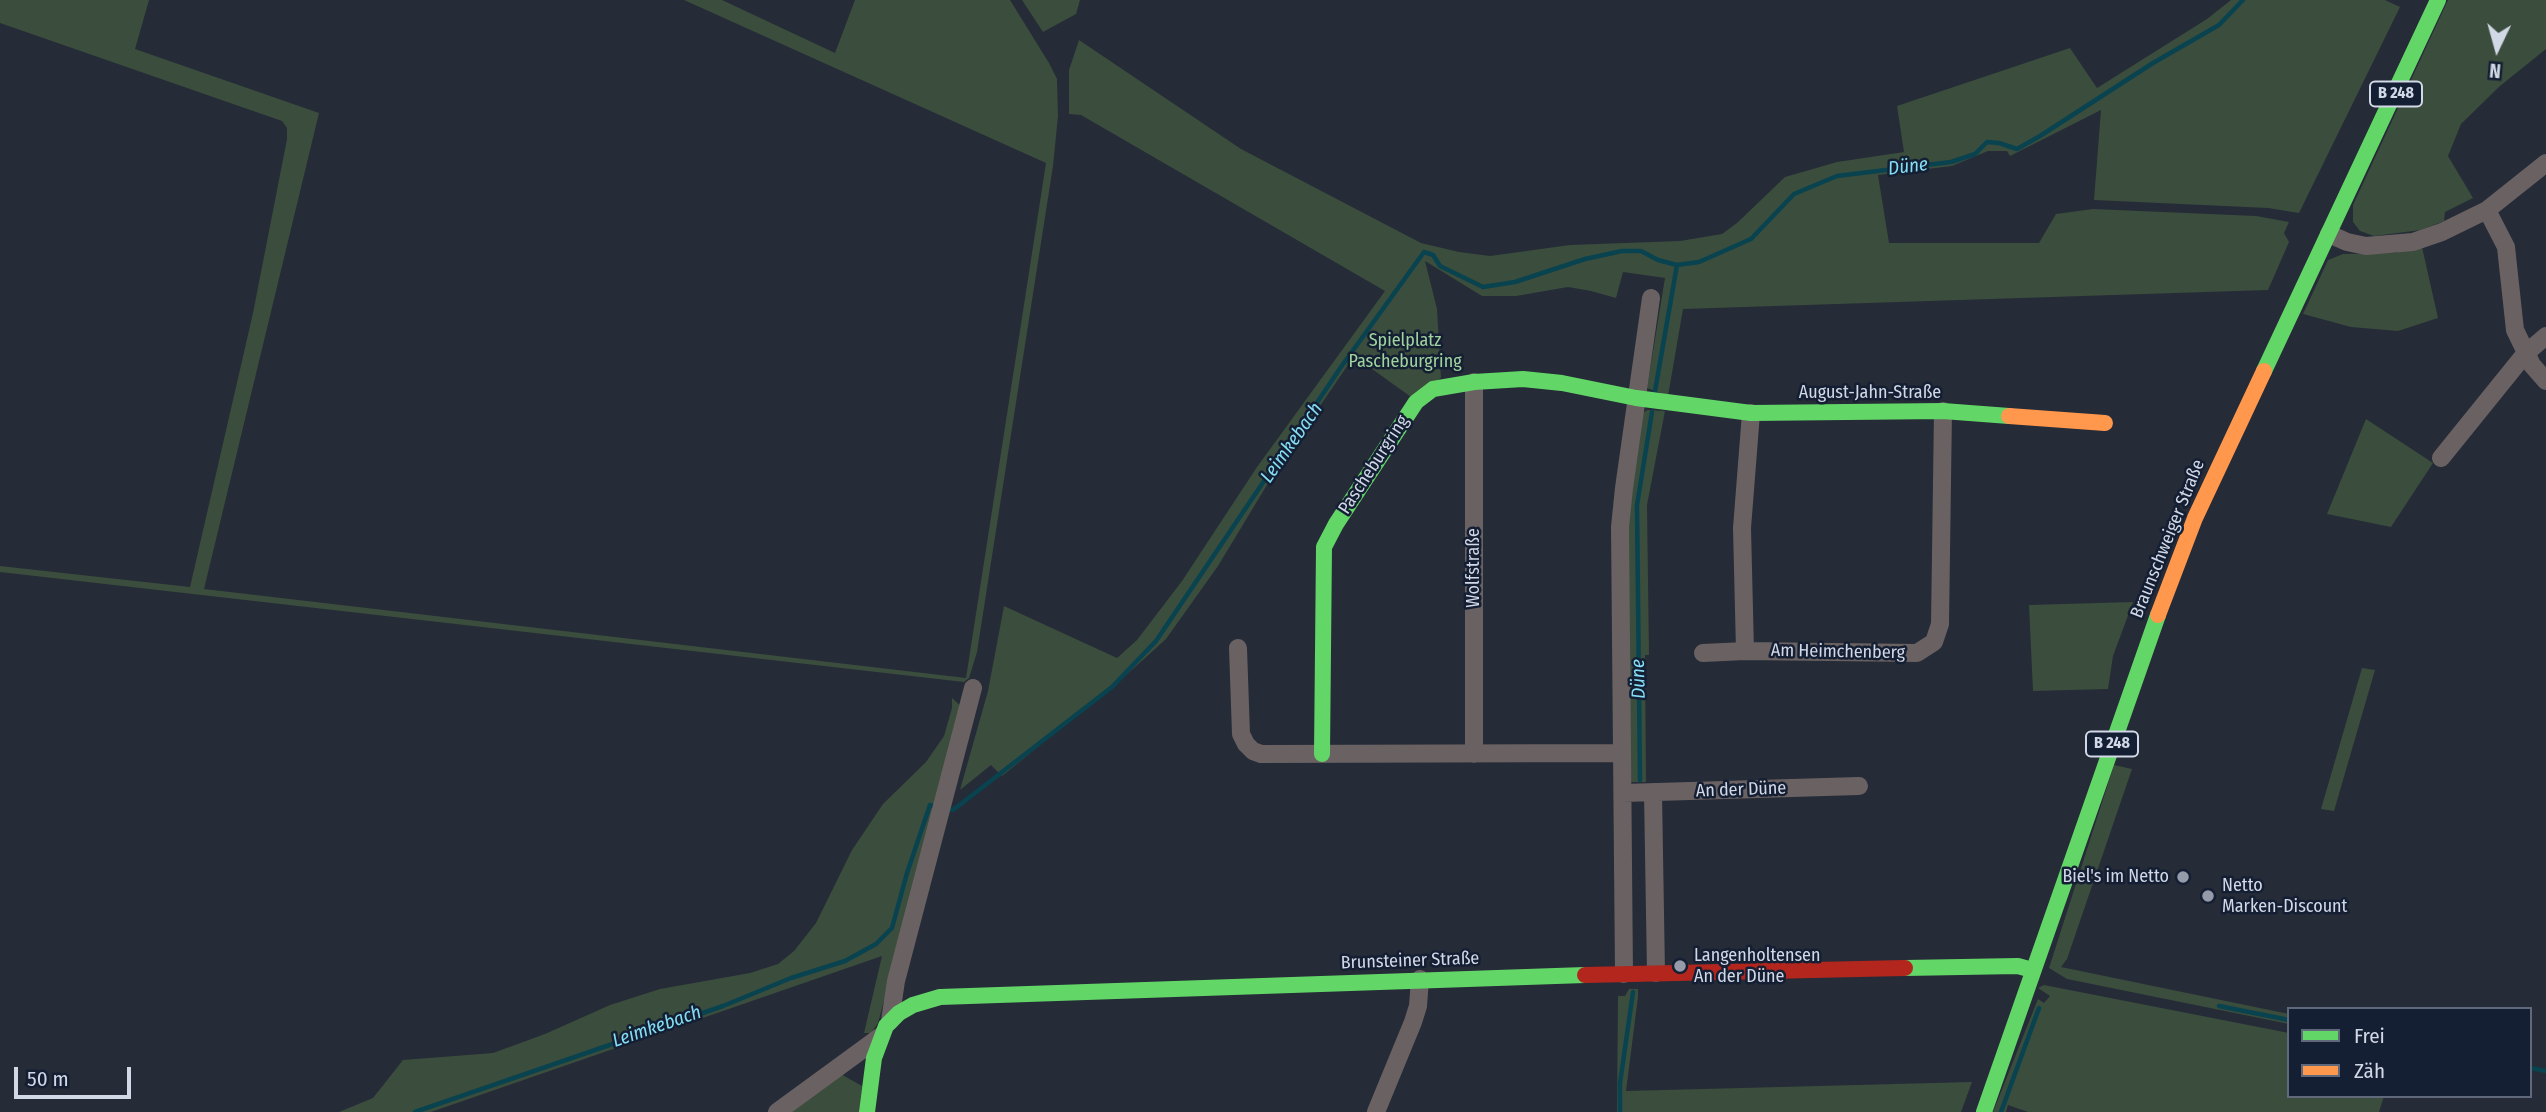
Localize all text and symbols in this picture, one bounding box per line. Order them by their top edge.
north arrow [2462,14,2532,84]
text: N [2488,58,2502,82]
road number: B 248 [2370,82,2422,106]
water label: Düne [1887,153,1929,181]
park label: Spielplatz Pascheburgring [1348,330,1462,372]
street label: August-Jahn-Straße [1799,382,1941,404]
water label: Leimkebach [1256,399,1328,487]
street label: Pascheburgring [1334,412,1414,518]
street label: Braunschweiger Straße [2126,457,2210,621]
street label: Wolfstraße [1463,528,1485,608]
street label: Am Heimchenberg [1771,640,1905,664]
water label: Düne [1627,659,1651,699]
road number: B 248 [2086,732,2138,757]
street label: An der Düne [1695,778,1787,802]
place label: Biel's im Netto [2062,866,2169,888]
marker: Biel's im Netto [2175,869,2191,885]
place label: Netto Marken-Discount [2222,875,2347,917]
marker: Netto Marken-Discount [2200,888,2216,904]
place label: Langenholtensen An der Düne [1694,945,1820,988]
street label: Brunsteiner Straße [1340,948,1480,974]
marker: Langenholtensen An der Düne [1672,958,1688,974]
water label: Leimkebach [610,1001,704,1053]
legend [2287,1007,2532,1098]
text: Frei [2354,1023,2385,1049]
scale bar [18,1052,135,1096]
text: Zäh [2354,1058,2385,1084]
text: 50 m [27,1066,69,1092]

